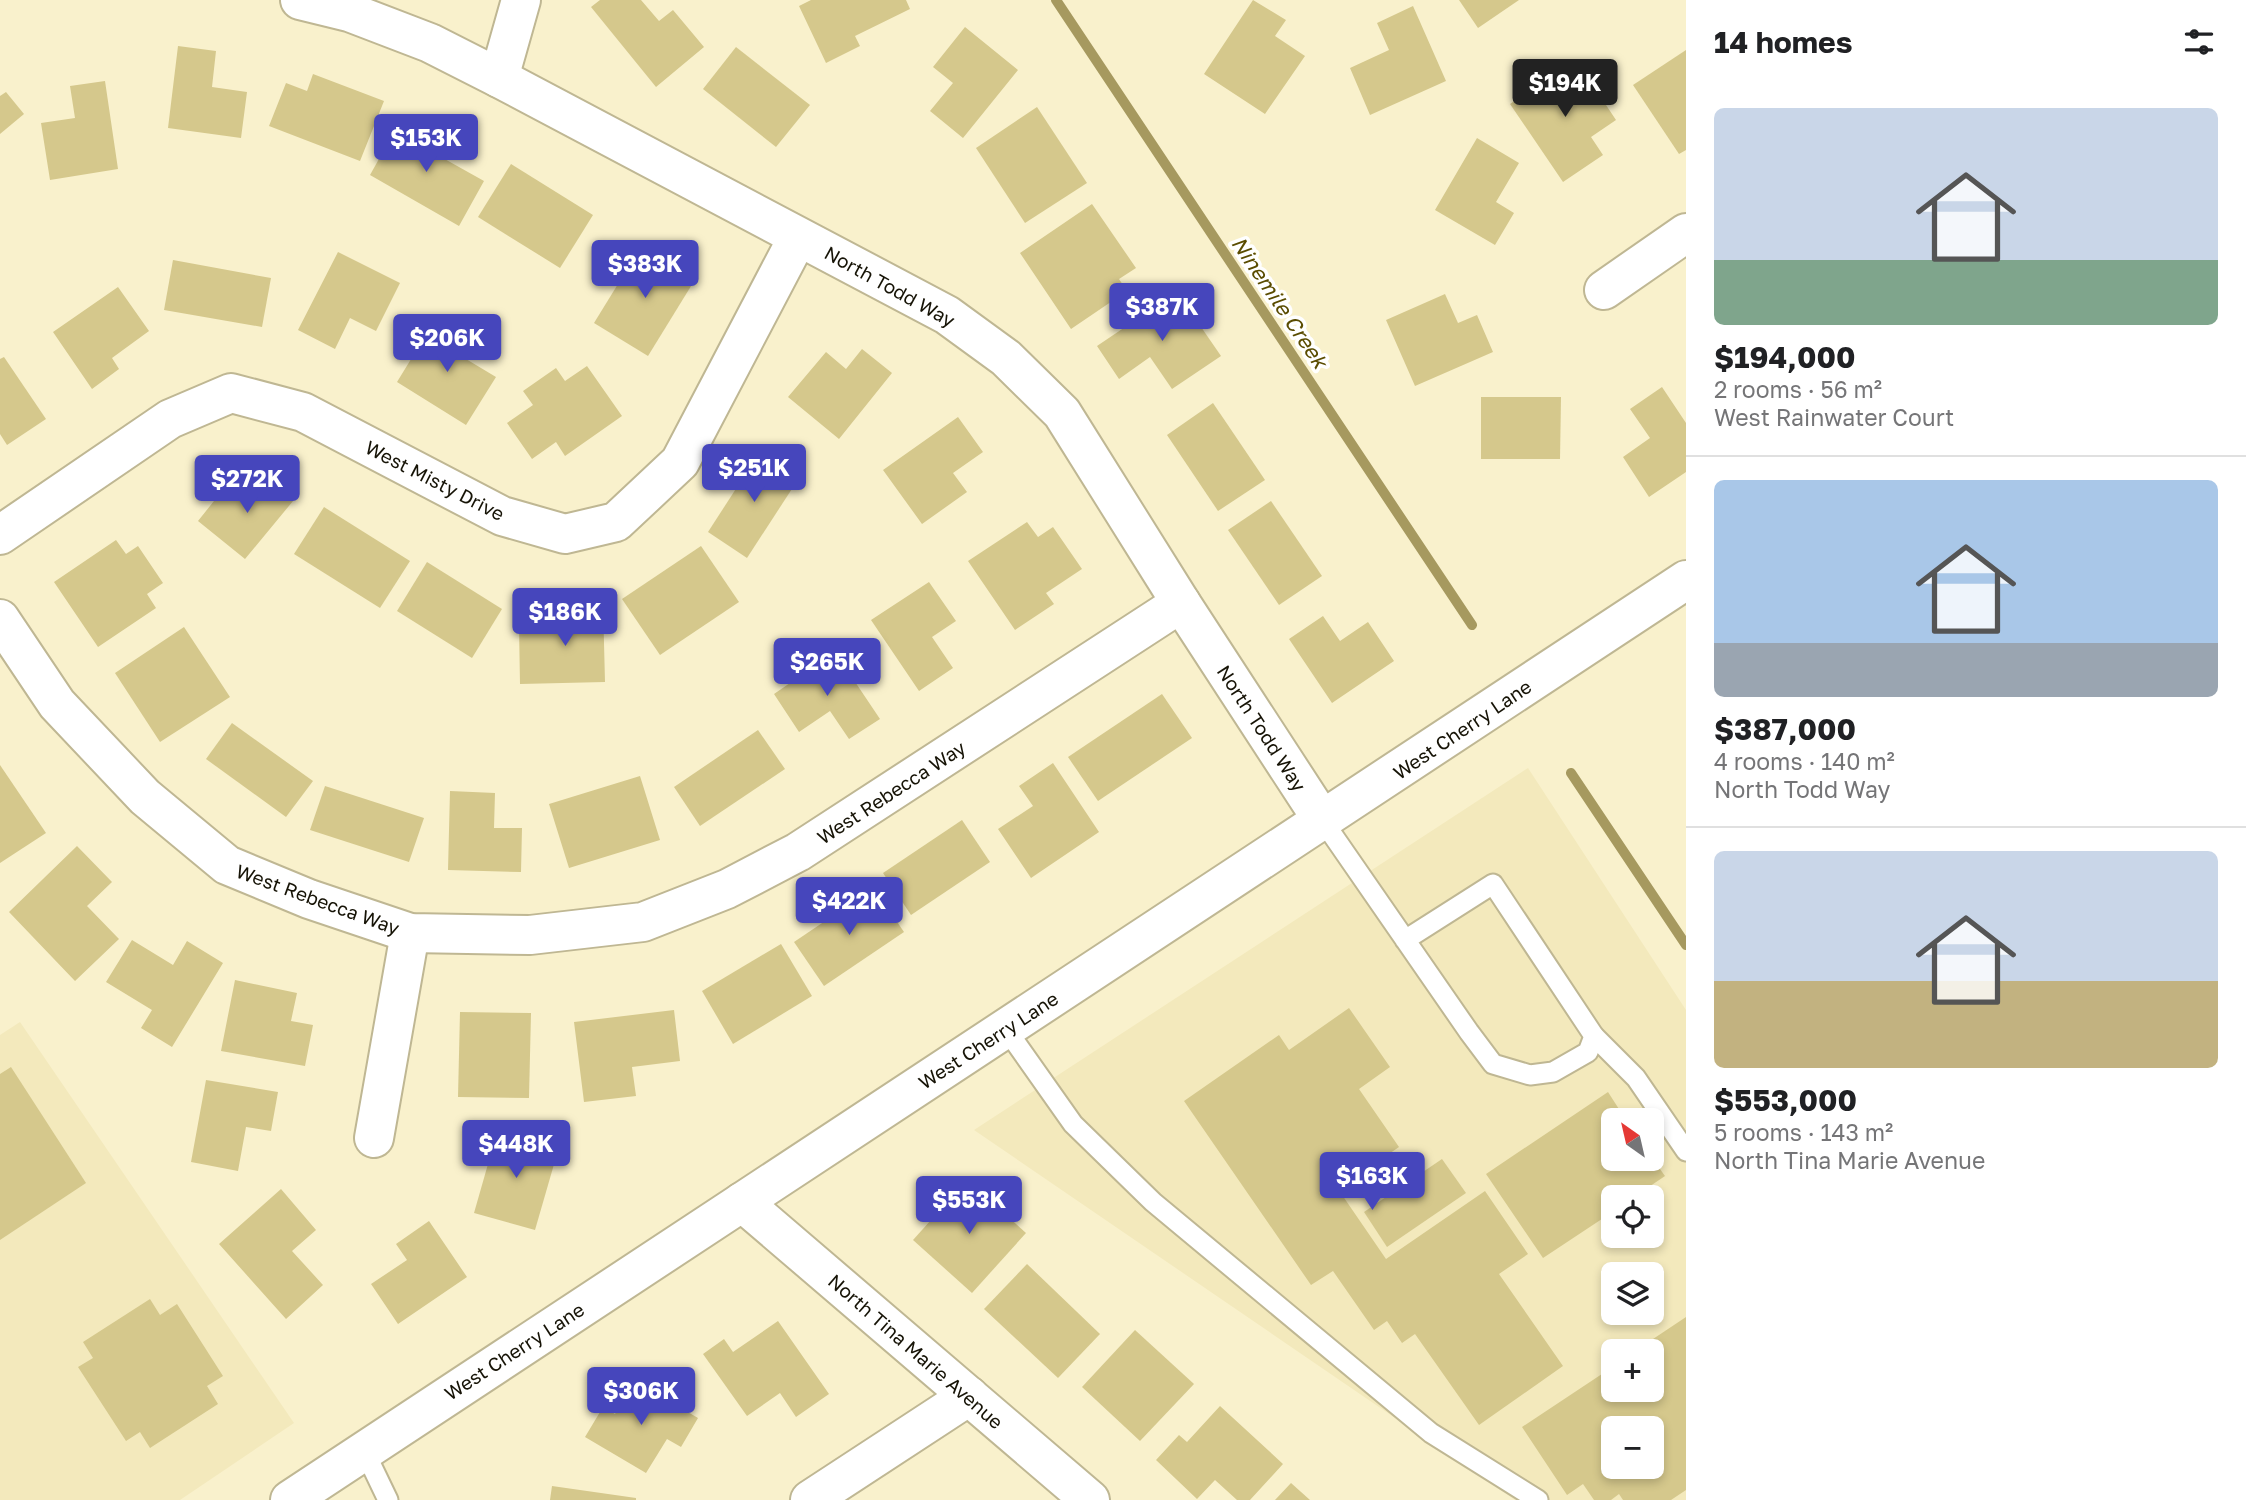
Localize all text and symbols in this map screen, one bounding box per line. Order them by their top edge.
icon: filters [2180,23,2218,61]
text: 14 homes [1714,24,1853,60]
pin: $194K [1516,60,1614,119]
text: $194K [1529,68,1601,96]
pin: $153K [377,114,475,174]
text: $153K [390,123,462,151]
icon: home [1903,154,2029,280]
water label: Ninemile Creek [1226,231,1335,375]
pin: $383K [596,240,694,300]
street label: North Todd Way [821,241,960,332]
text: $383K [608,249,682,277]
pin: $387K [1113,284,1211,343]
text: $387K [1125,292,1199,320]
pin: $206K [398,314,496,374]
text: $206K [409,323,485,351]
text: $194,000 [1714,339,1855,375]
text: 2 rooms · 56 m² [1714,375,1882,403]
text: West Rainwater Court [1714,403,1954,431]
street label: West Misty Drive [362,435,508,525]
pin: $251K [705,444,803,504]
text: $251K [718,453,790,481]
pin: $272K [198,456,296,515]
text: $272K [211,464,283,492]
icon: home [1903,526,2029,652]
pin: $186K [516,588,614,648]
text: $186K [528,597,602,625]
pin: $265K [778,638,876,698]
text: $265K [790,647,864,675]
street label: North Todd Way [1213,661,1312,796]
street label: West Cherry Lane [1389,674,1535,784]
text: $387,000 [1714,711,1856,747]
street label: West Rebecca Way [813,735,970,848]
text: 4 rooms · 140 m² [1714,747,1895,775]
text: North Todd Way [1714,775,1890,803]
street label: West Rebecca Way [233,859,403,939]
pin: $422K [800,878,898,937]
text: $422K [812,886,886,914]
icon: home [1903,897,2029,1023]
street label: West Cherry Lane [914,986,1062,1094]
text: $553,000 [1714,1082,1857,1118]
north arrow [1601,1108,1664,1171]
map controls [1601,1108,1664,1479]
text: 5 rooms · 143 m² [1714,1118,1893,1146]
pin: $448K [467,1120,565,1180]
text: $448K [478,1129,554,1157]
text: North Tina Marie Avenue [1714,1146,1985,1174]
pin: $163K [1323,1152,1421,1212]
text: $163K [1336,1161,1408,1189]
pin: $553K [920,1176,1018,1236]
text: $553K [932,1185,1006,1213]
button: locate [1601,1185,1664,1248]
button: layers [1601,1262,1664,1325]
street label: North Tina Marie Avenue [824,1269,1008,1433]
street label: West Cherry Lane [440,1297,588,1405]
button: + [1601,1339,1664,1402]
pin: $306K [592,1368,690,1427]
text: $306K [603,1376,679,1404]
button: − [1601,1416,1664,1479]

